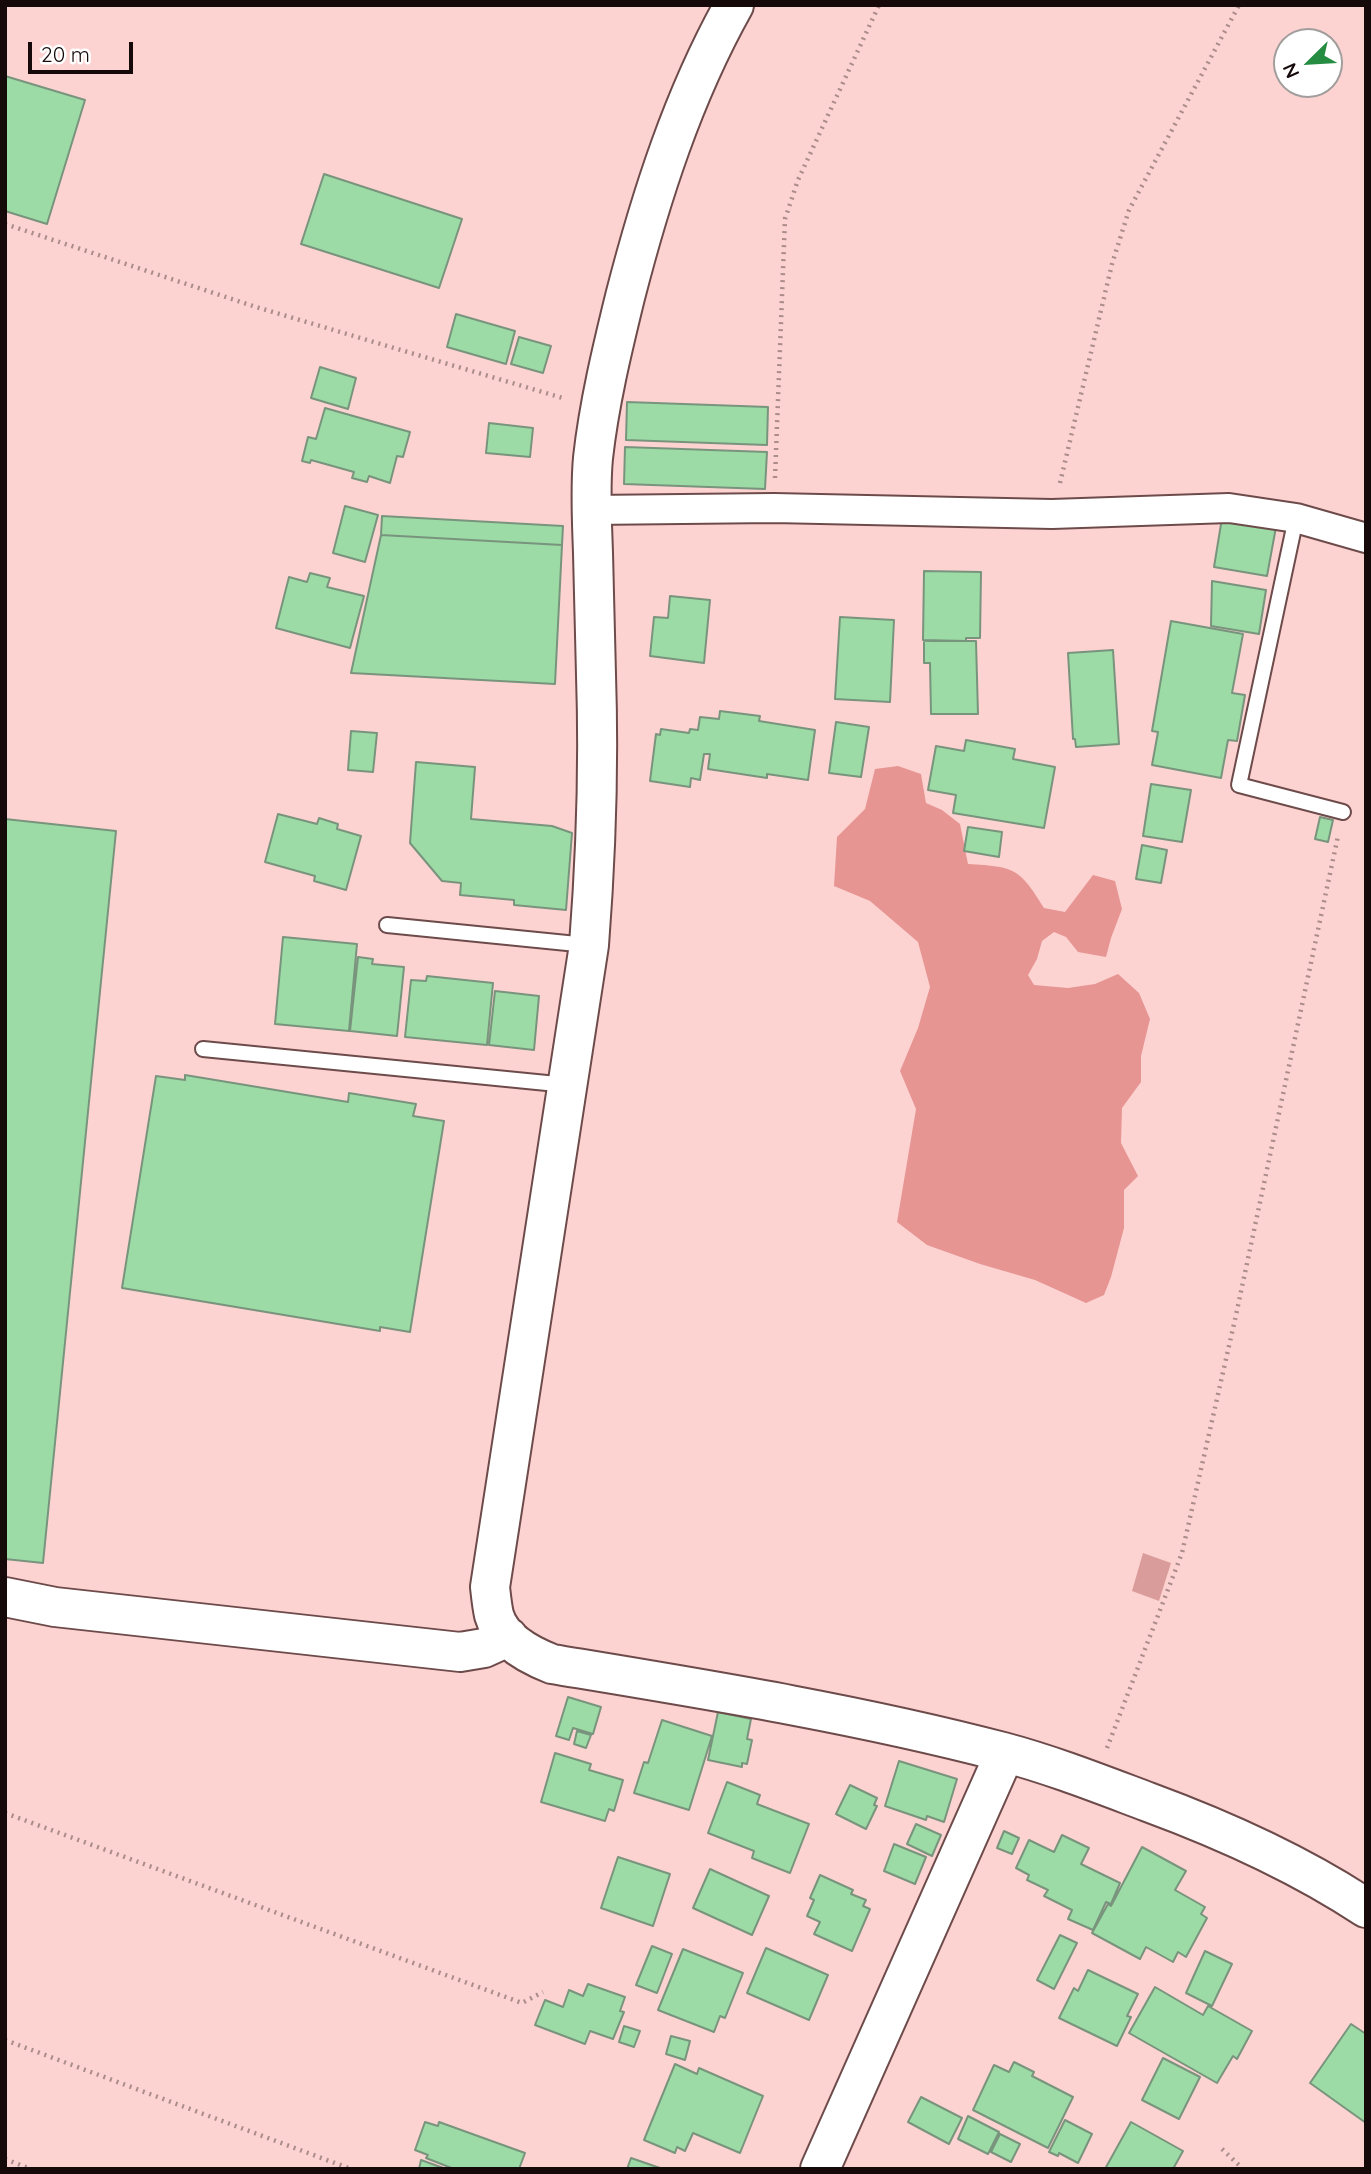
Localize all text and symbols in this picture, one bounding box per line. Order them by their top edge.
scale bar [32,28,136,72]
north arrow [1273,28,1343,98]
text: 20 m [41,41,90,67]
text: N [1277,59,1304,82]

